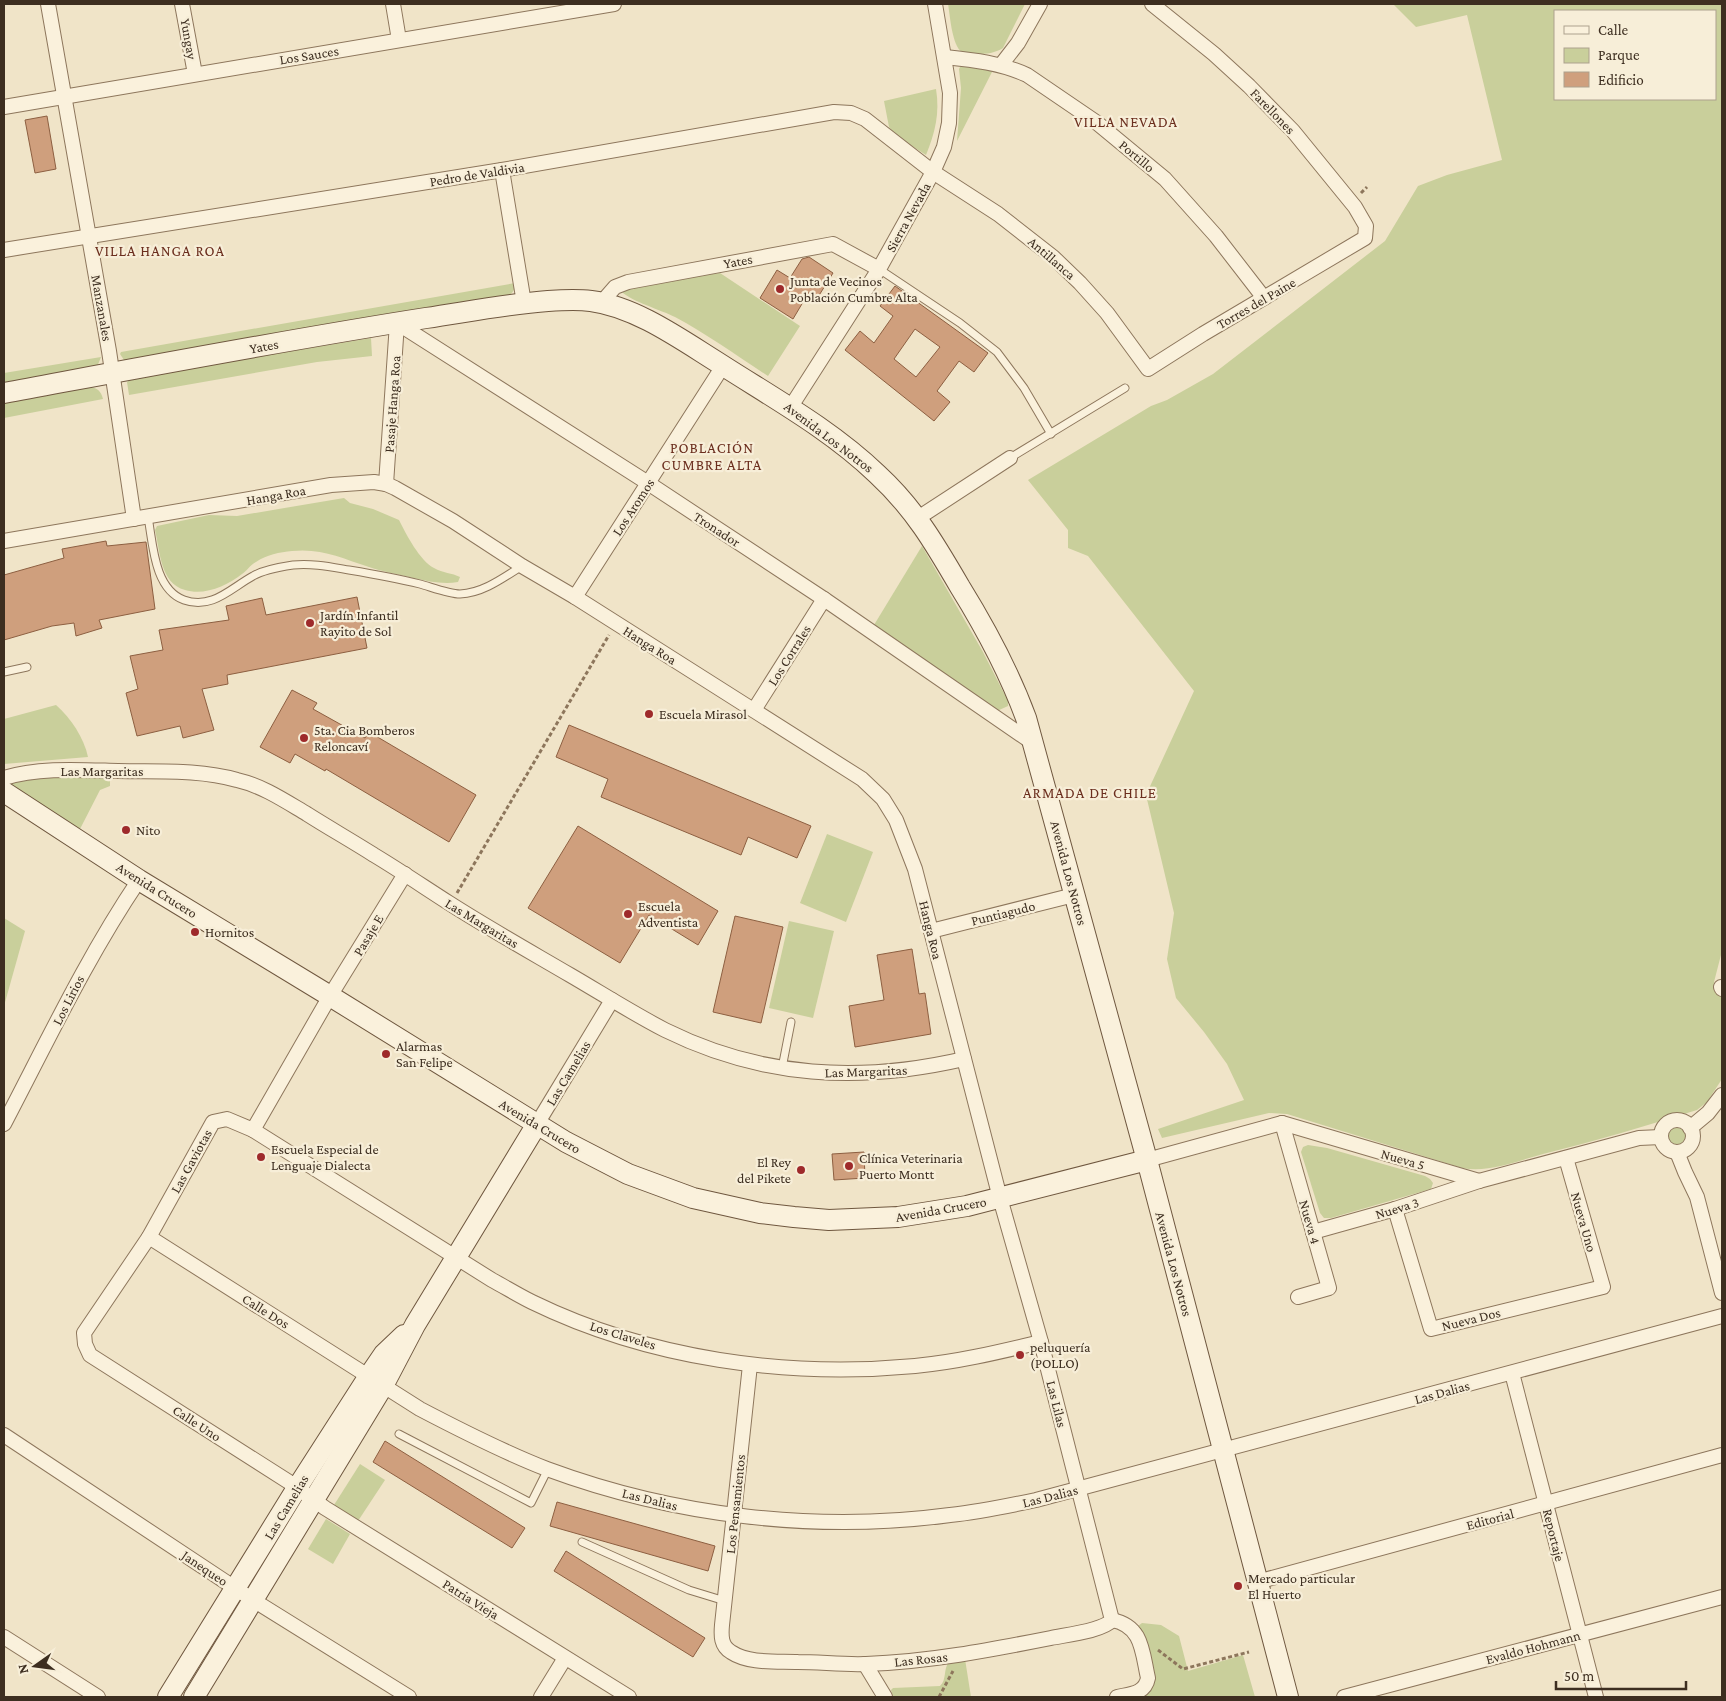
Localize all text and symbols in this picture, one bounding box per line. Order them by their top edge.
legend [1554,10,1716,100]
street label: Yungay [178,17,201,61]
text: Calle [1598,22,1629,38]
street label: Los Sauces [278,42,340,68]
text: Parque [1598,47,1640,64]
text: Edificio [1598,72,1644,88]
street label: Farellones [1247,85,1299,137]
district label: VILLA NEVADA [1074,114,1178,130]
street label: Portillo [1116,137,1158,175]
street label: Pedro de Valdivia [428,159,526,189]
street label: Sierra Nevada [882,179,934,255]
street label: Antillanca [1025,233,1079,283]
district label: VILLA HANGA ROA [95,243,225,259]
street label: Yates [722,251,754,271]
street label: Manzanales [88,273,116,343]
place label: Junta de Vecinos Población Cumbre Alta [788,273,918,305]
street label: Torres del Paine [1214,274,1298,332]
marker: Junta de Vecinos Población Cumbre Alta [774,283,786,295]
street label: Yates [248,336,280,356]
street label: Pasaje Hanga Roa [381,354,404,453]
street label: Avenida Los Notros [781,398,877,476]
district label: POBLACIÓN CUMBRE ALTA [662,440,762,473]
street label: Los Aromos [609,475,657,539]
street label: Hanga Roa [245,482,307,508]
street label: Tronador [691,508,743,550]
place label: Jardín Infantil Rayito de Sol [318,607,399,639]
marker: Jardín Infantil Rayito de Sol [304,617,316,629]
street label: Hanga Roa [620,622,680,668]
street label: Los Corrales [764,622,814,688]
place label: Escuela Mirasol [659,706,747,722]
marker: Escuela Mirasol [643,708,655,720]
place label: 5ta. Cia Bomberos Reloncaví [314,722,415,754]
marker: 5ta. Cia Bomberos Reloncaví [298,732,310,744]
street label: Las Margaritas [61,763,143,779]
district label: ARMADA DE CHILE [1023,785,1157,801]
street label: Avenida Los Notros [1047,819,1091,927]
place label: Nito [136,822,160,838]
marker: Nito [120,824,132,836]
street label: Avenida Crucero [114,859,200,921]
street label: Las Margaritas [442,895,522,951]
street label: Puntiagudo [969,897,1037,929]
place label: Escuela Adventista [638,898,699,930]
street label: Hanga Roa [916,899,946,962]
marker: Escuela Adventista [622,908,634,920]
street label: Pasaje E [350,911,388,959]
place label: Hornitos [205,924,254,940]
marker: Hornitos [189,926,201,938]
street label: Los Lirios [49,972,87,1028]
place label: Alarmas San Felipe [396,1038,453,1070]
street label: Las Camelias [542,1038,594,1108]
marker: Alarmas San Felipe [380,1048,392,1060]
street label: Las Margaritas [824,1062,908,1080]
street label: Avenida Crucero [496,1095,584,1157]
street label: Las Gaviotas [167,1126,215,1196]
place label: Escuela Especial de Lenguaje Dialecta [271,1141,379,1174]
street label: Nueva 5 [1379,1145,1427,1173]
place label: Clínica Veterinaria Puerto Montt [859,1150,963,1182]
marker: Escuela Especial de Lenguaje Dialecta [255,1151,267,1163]
place label: El Rey del Pikete [737,1154,792,1186]
marker: Clínica Veterinaria Puerto Montt [843,1160,855,1172]
marker: El Rey del Pikete [795,1164,807,1176]
street label: Nueva Uno [1568,1190,1600,1254]
street label: Avenida Crucero [894,1193,988,1225]
street label: Nueva 3 [1373,1194,1421,1222]
street label: Nueva 4 [1296,1198,1324,1246]
street label: Avenida Los Notros [1152,1210,1196,1318]
street label: Calle Dos [239,1290,293,1332]
street label: Nueva Dos [1440,1304,1502,1334]
street label: Los Claveles [588,1317,658,1353]
place label: peluquería (POLLO) [1030,1339,1091,1372]
marker: peluquería (POLLO) [1014,1349,1026,1361]
street label: Las Dalias [1413,1377,1471,1407]
street label: Las Lilas [1043,1379,1071,1429]
street label: Calle Uno [170,1401,224,1445]
street label: Los Pensamientos [722,1453,748,1555]
street label: Las Camelias [260,1472,312,1542]
street label: Las Dalias [1021,1481,1079,1511]
street label: Las Dalias [621,1484,679,1514]
street label: Editorial [1464,1505,1516,1533]
street label: Reportaje [1539,1507,1568,1563]
street label: Janequeo [177,1546,231,1589]
place label: Mercado particular El Huerto [1248,1570,1355,1602]
street label: Patria Vieja [439,1575,502,1624]
marker: Mercado particular El Huerto [1232,1580,1244,1592]
street label: Evaldo Hohmann [1484,1627,1582,1667]
north arrow [10,1641,60,1691]
street label: Las Rosas [894,1648,948,1670]
scale bar [1556,1658,1686,1690]
text: N [13,1662,31,1676]
text: 50 m [1564,1668,1594,1684]

